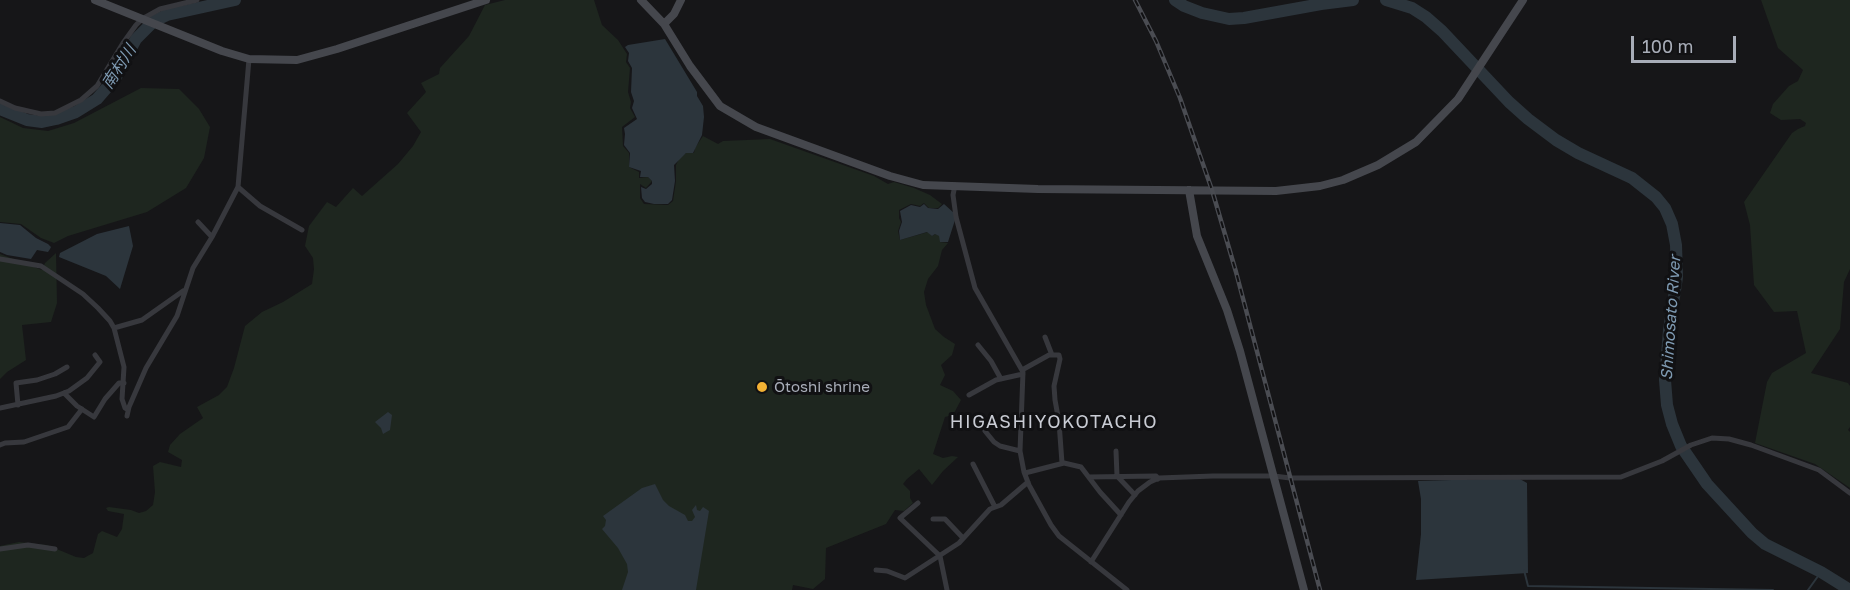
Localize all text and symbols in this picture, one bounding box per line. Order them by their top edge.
scale bar [1634,24,1739,62]
text: 100 m [1642,35,1693,57]
water label: 南村川 [98,42,140,92]
water label: Shimosato River [1657,255,1685,381]
place label: Ōtoshi shrine [774,378,870,396]
marker: Ōtoshi shrine [755,380,769,394]
district label: HIGASHIYOKOTACHO [950,411,1158,433]

